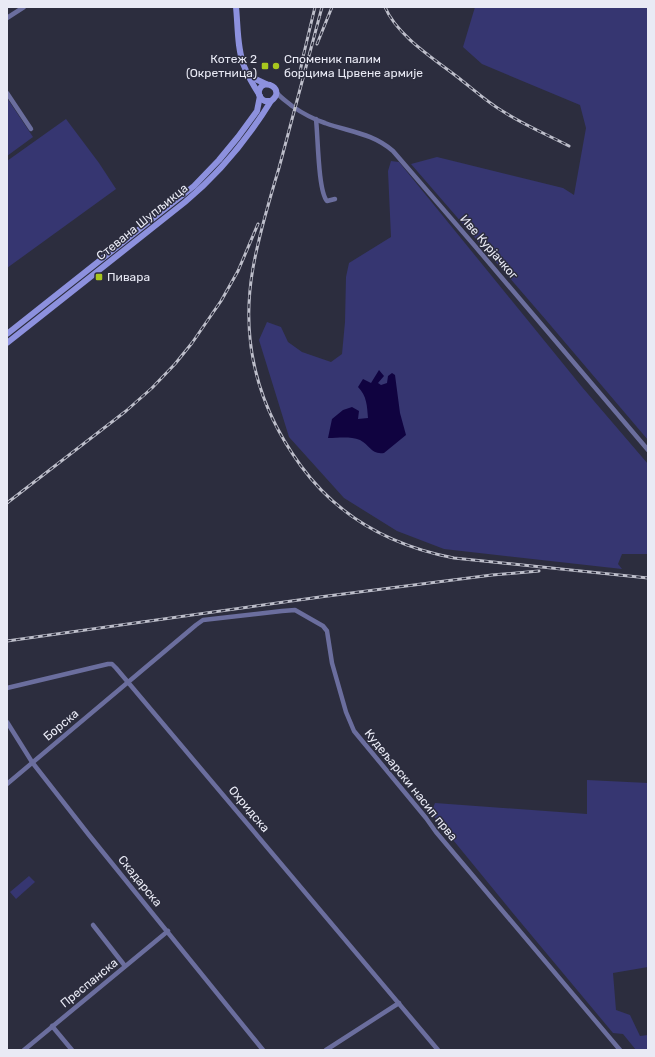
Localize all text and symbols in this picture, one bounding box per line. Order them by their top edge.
place label: Котеж 2 (Окретница) [186,52,257,80]
place label: Споменик палим борцима Црвене армије [284,52,423,80]
marker: Котеж 2 (Окретница) [260,61,270,71]
marker: Споменик палим борцима Црвене армије [271,61,281,71]
street label: Стевана Шупљикца [94,181,190,263]
street label: Иве Курјачког [457,212,521,283]
place label: Пивара [107,270,150,284]
marker: Пивара [94,272,104,282]
street label: Борска [41,706,81,744]
street label: Кудељарски насип прва [362,726,460,844]
street label: Охридска [226,783,272,835]
street label: Скадарска [115,853,165,909]
street label: Преспанска [57,956,121,1010]

